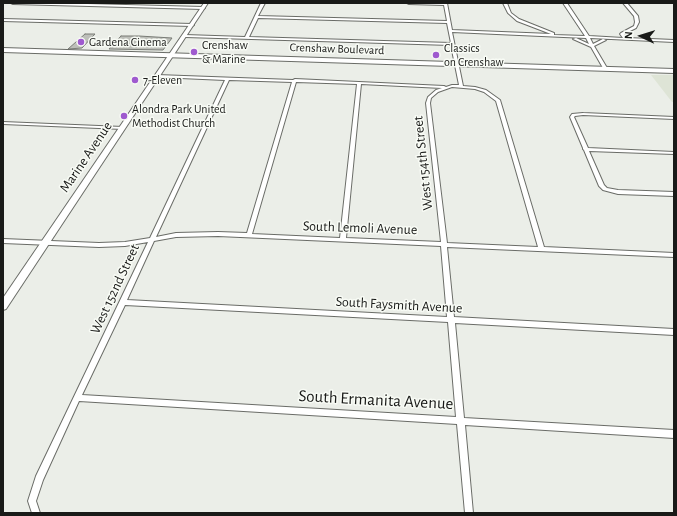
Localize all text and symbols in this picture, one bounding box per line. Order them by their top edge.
north arrow [621,16,661,56]
text: N [623,31,634,39]
place label: Gardena Cinema [89,35,167,49]
marker: Gardena Cinema [76,37,86,47]
place label: Crenshaw & Marine [202,38,248,66]
street label: Crenshaw Boulevard [289,40,385,58]
place label: Classics on Crenshaw [444,41,504,69]
marker: Crenshaw & Marine [189,47,199,57]
marker: Classics on Crenshaw [431,50,441,60]
place label: 7-Eleven [143,73,182,87]
marker: 7-Eleven [130,75,140,85]
place label: Alondra Park United Methodist Church [132,102,226,130]
marker: Alondra Park United Methodist Church [119,111,129,121]
street label: West 154th Street [410,115,436,211]
street label: Marine Avenue [56,118,116,196]
street label: South Lemoli Avenue [302,218,418,238]
street label: West 152nd Street [87,241,143,337]
street label: South Faysmith Avenue [335,293,463,317]
street label: South Ermanita Avenue [298,386,454,414]

